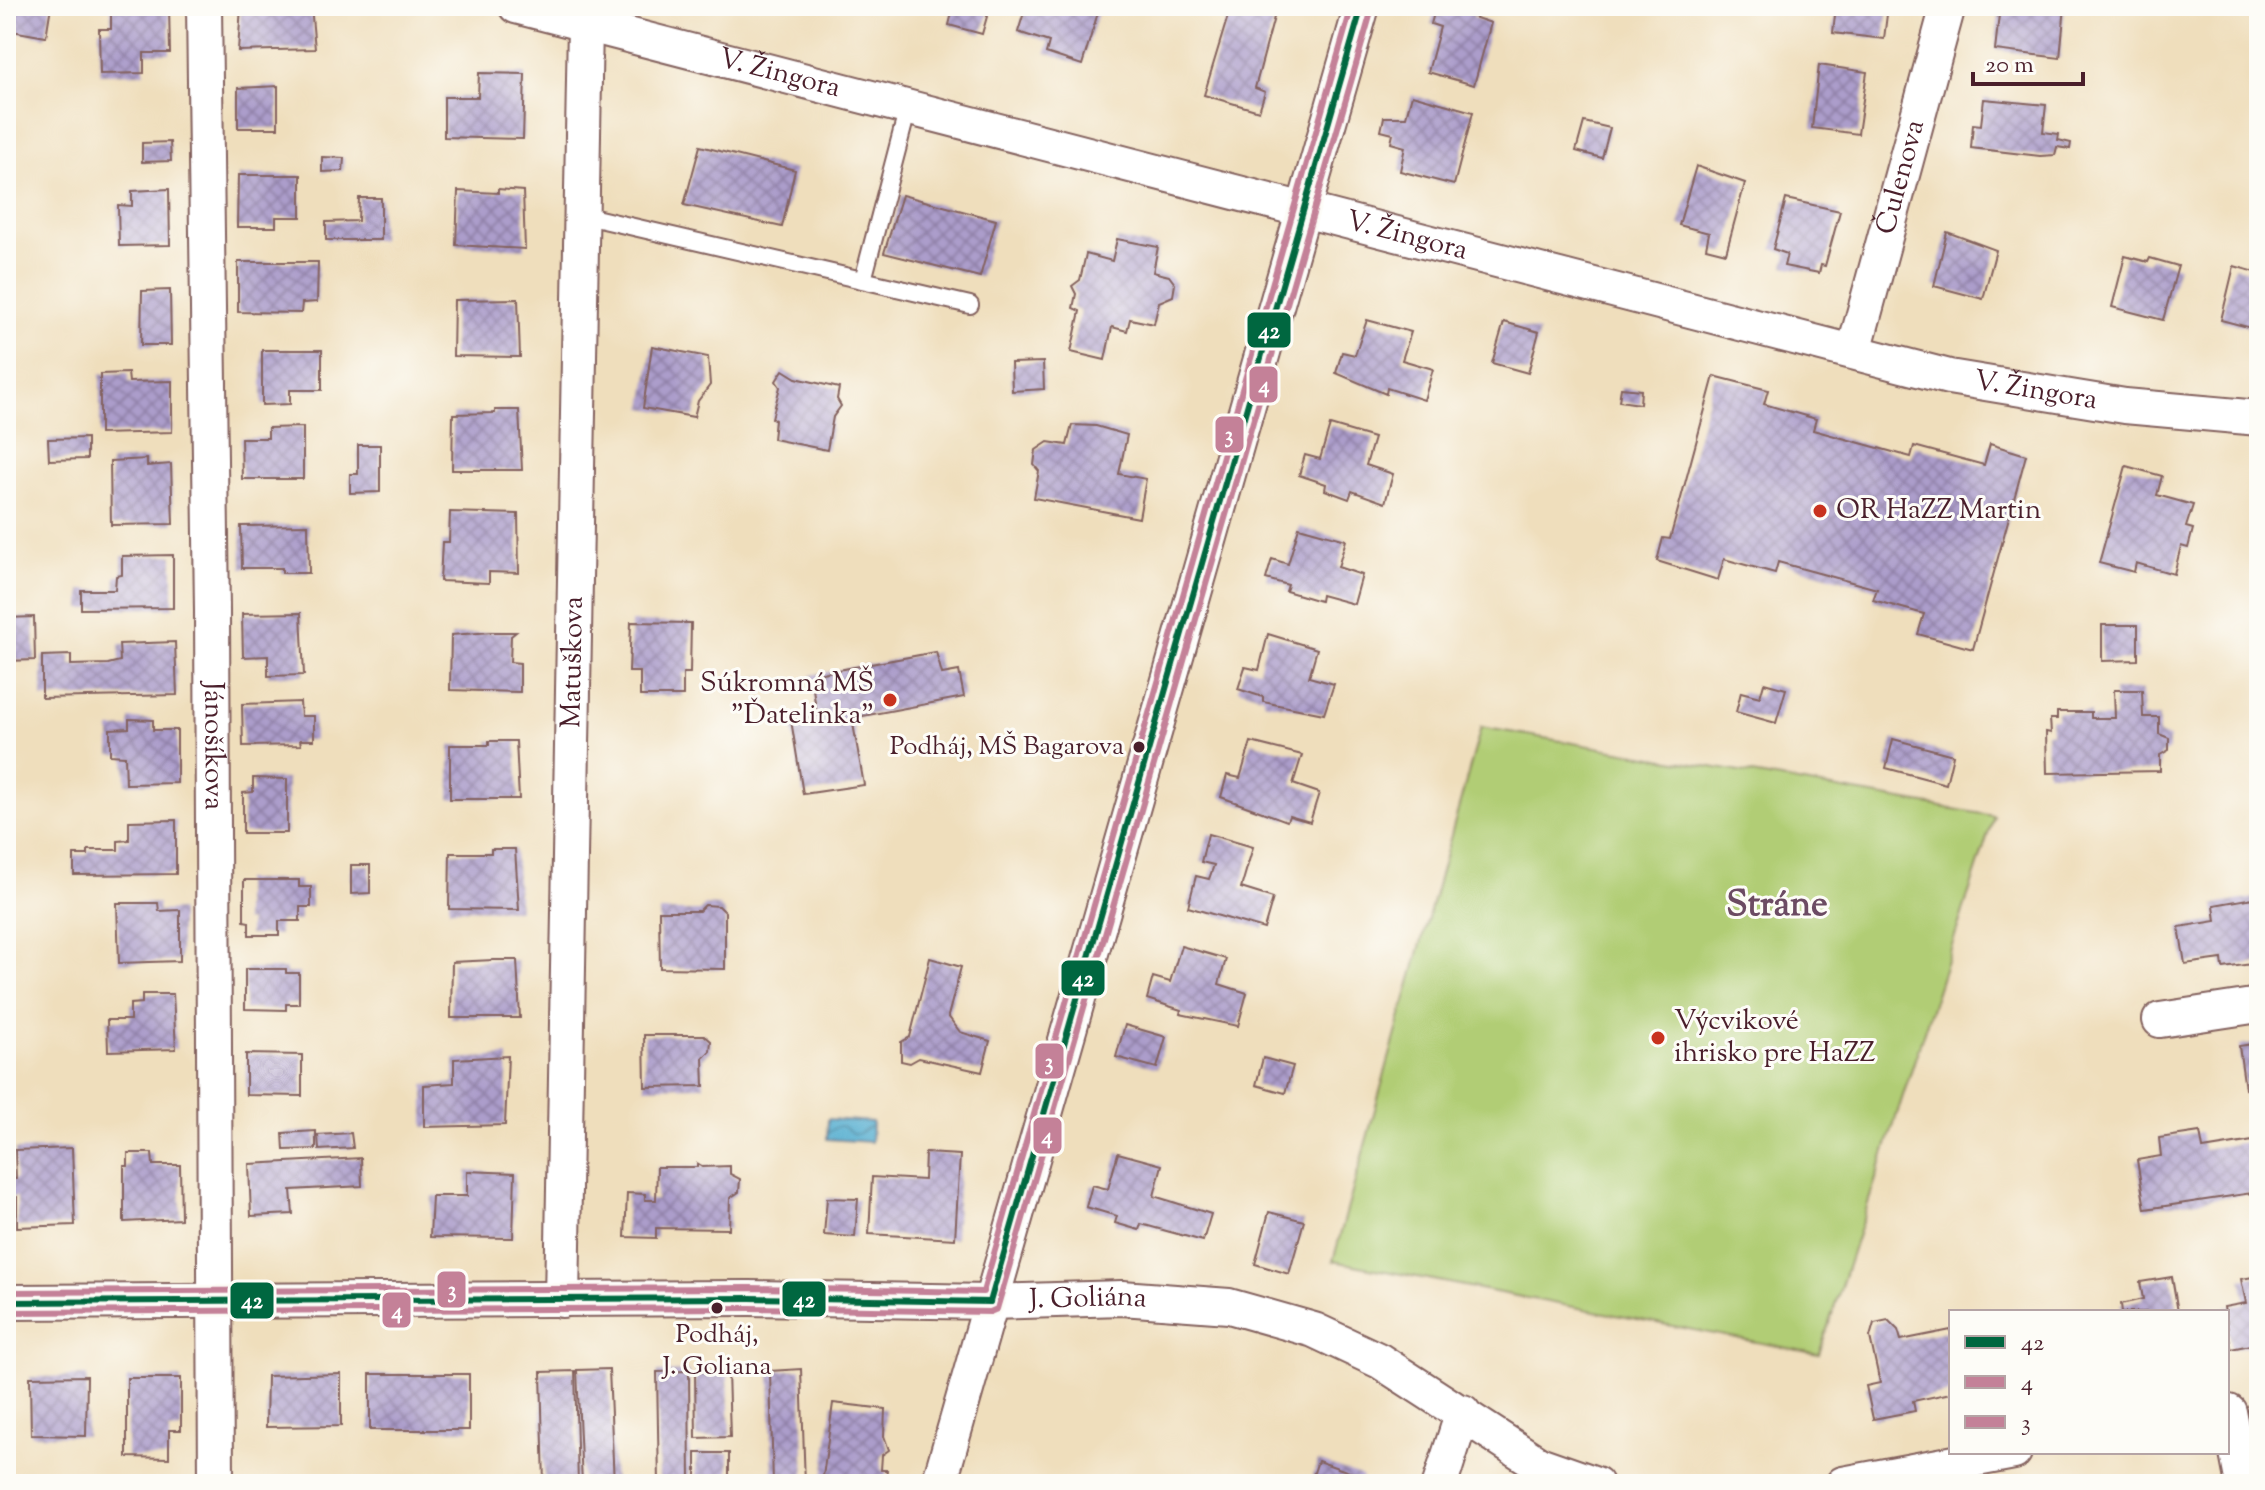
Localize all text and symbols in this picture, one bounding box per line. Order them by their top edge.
scale bar [1973,36,2083,86]
street label: V. Žingora [714,39,845,109]
text: 20 m [1985,49,2034,83]
street label: Čulenova [1867,115,1936,239]
street label: V. Žingora [1341,202,1472,272]
line badge: 42 [1246,311,1292,349]
text: 42 [1257,317,1280,349]
street label: V. Žingora [1971,361,2100,421]
line badge: 4 [1248,365,1279,404]
text: 4 [1257,371,1270,403]
line badge: 3 [1214,415,1245,454]
text: 3 [1225,421,1234,453]
place label: OR HaZZ Martin [1836,491,2041,531]
marker: OR HaZZ Martin [1811,502,1829,520]
street label: Matuškova [552,596,595,728]
place label: Súkromná MŠ "Ďatelinka" [700,664,874,736]
street label: Jánošíkova [192,680,233,810]
marker: Súkromná MŠ "Ďatelinka" [881,691,899,709]
place label: Podháj, MŠ Bagarova [890,729,1124,766]
marker: Podháj, MŠ Bagarova [1131,739,1147,755]
district label: Stráne [1726,880,1828,932]
line badge: 42 [1060,959,1106,997]
text: 42 [1071,965,1094,997]
place label: Výcvikové ihrisko pre HaZZ [1674,1002,1875,1074]
marker: Výcvikové ihrisko pre HaZZ [1649,1029,1667,1047]
line badge: 3 [1034,1042,1065,1080]
text: 3 [1045,1048,1054,1080]
line badge: 4 [1032,1116,1063,1155]
text: 4 [1040,1122,1053,1154]
line badge: 3 [436,1270,467,1309]
text: 3 [448,1276,457,1308]
street label: J. Goliána [1027,1278,1148,1321]
line badge: 42 [781,1280,827,1318]
line badge: 42 [229,1281,275,1320]
text: 42 [792,1286,815,1318]
text: 42 [240,1287,263,1319]
line badge: 4 [381,1291,412,1329]
text: 4 [390,1297,403,1329]
marker: Podháj, J. Goliana [709,1300,725,1316]
legend [1949,1310,2229,1454]
place label: Podháj, J. Goliana [661,1317,771,1386]
text: 42 [2021,1327,2044,1361]
text: 4 [2021,1367,2033,1401]
text: 3 [2021,1407,2031,1441]

